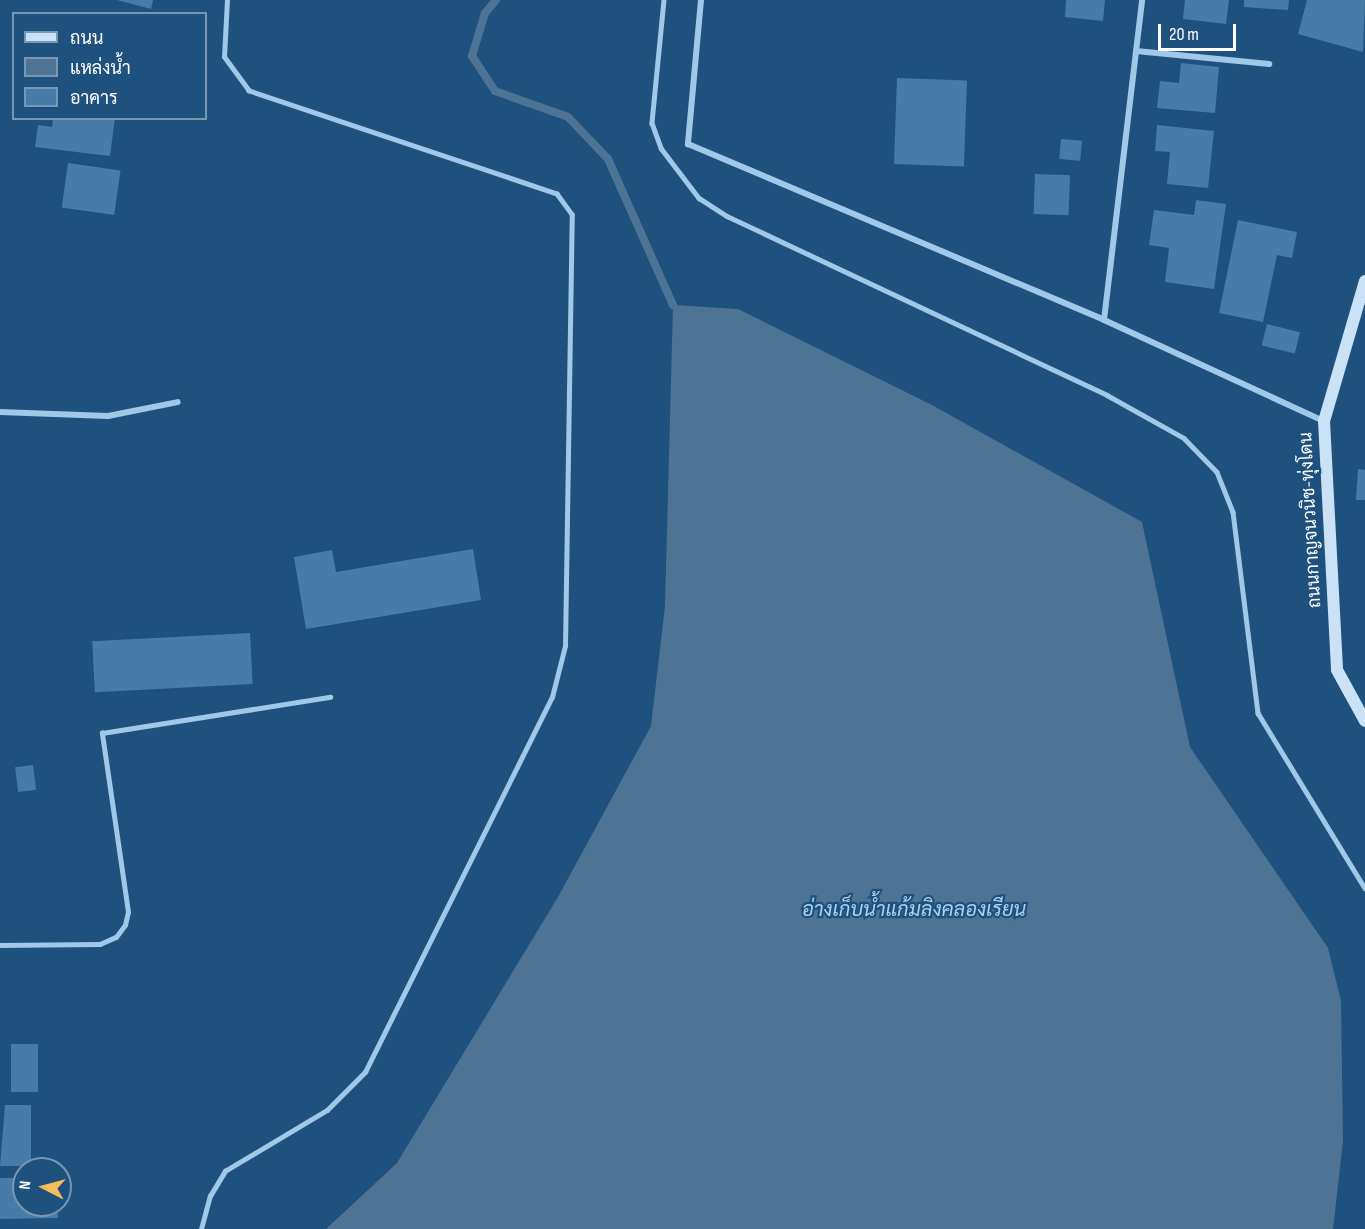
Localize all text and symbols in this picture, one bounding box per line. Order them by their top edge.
legend [12,12,207,120]
scale bar [1161,12,1239,50]
text: 20 m [1169,24,1199,45]
text: ถนน [70,28,103,49]
text: แหล่งน้ำ [70,58,131,79]
text: อาคาร [70,88,118,109]
street label: ถนนกาญจนวนิช-ทุ่งโดน [1296,432,1326,608]
water label: อ่างเก็บน้ำแก้มลิงคลองเรียน [802,898,1026,922]
north arrow [12,1157,72,1217]
text: N [16,1180,35,1191]

